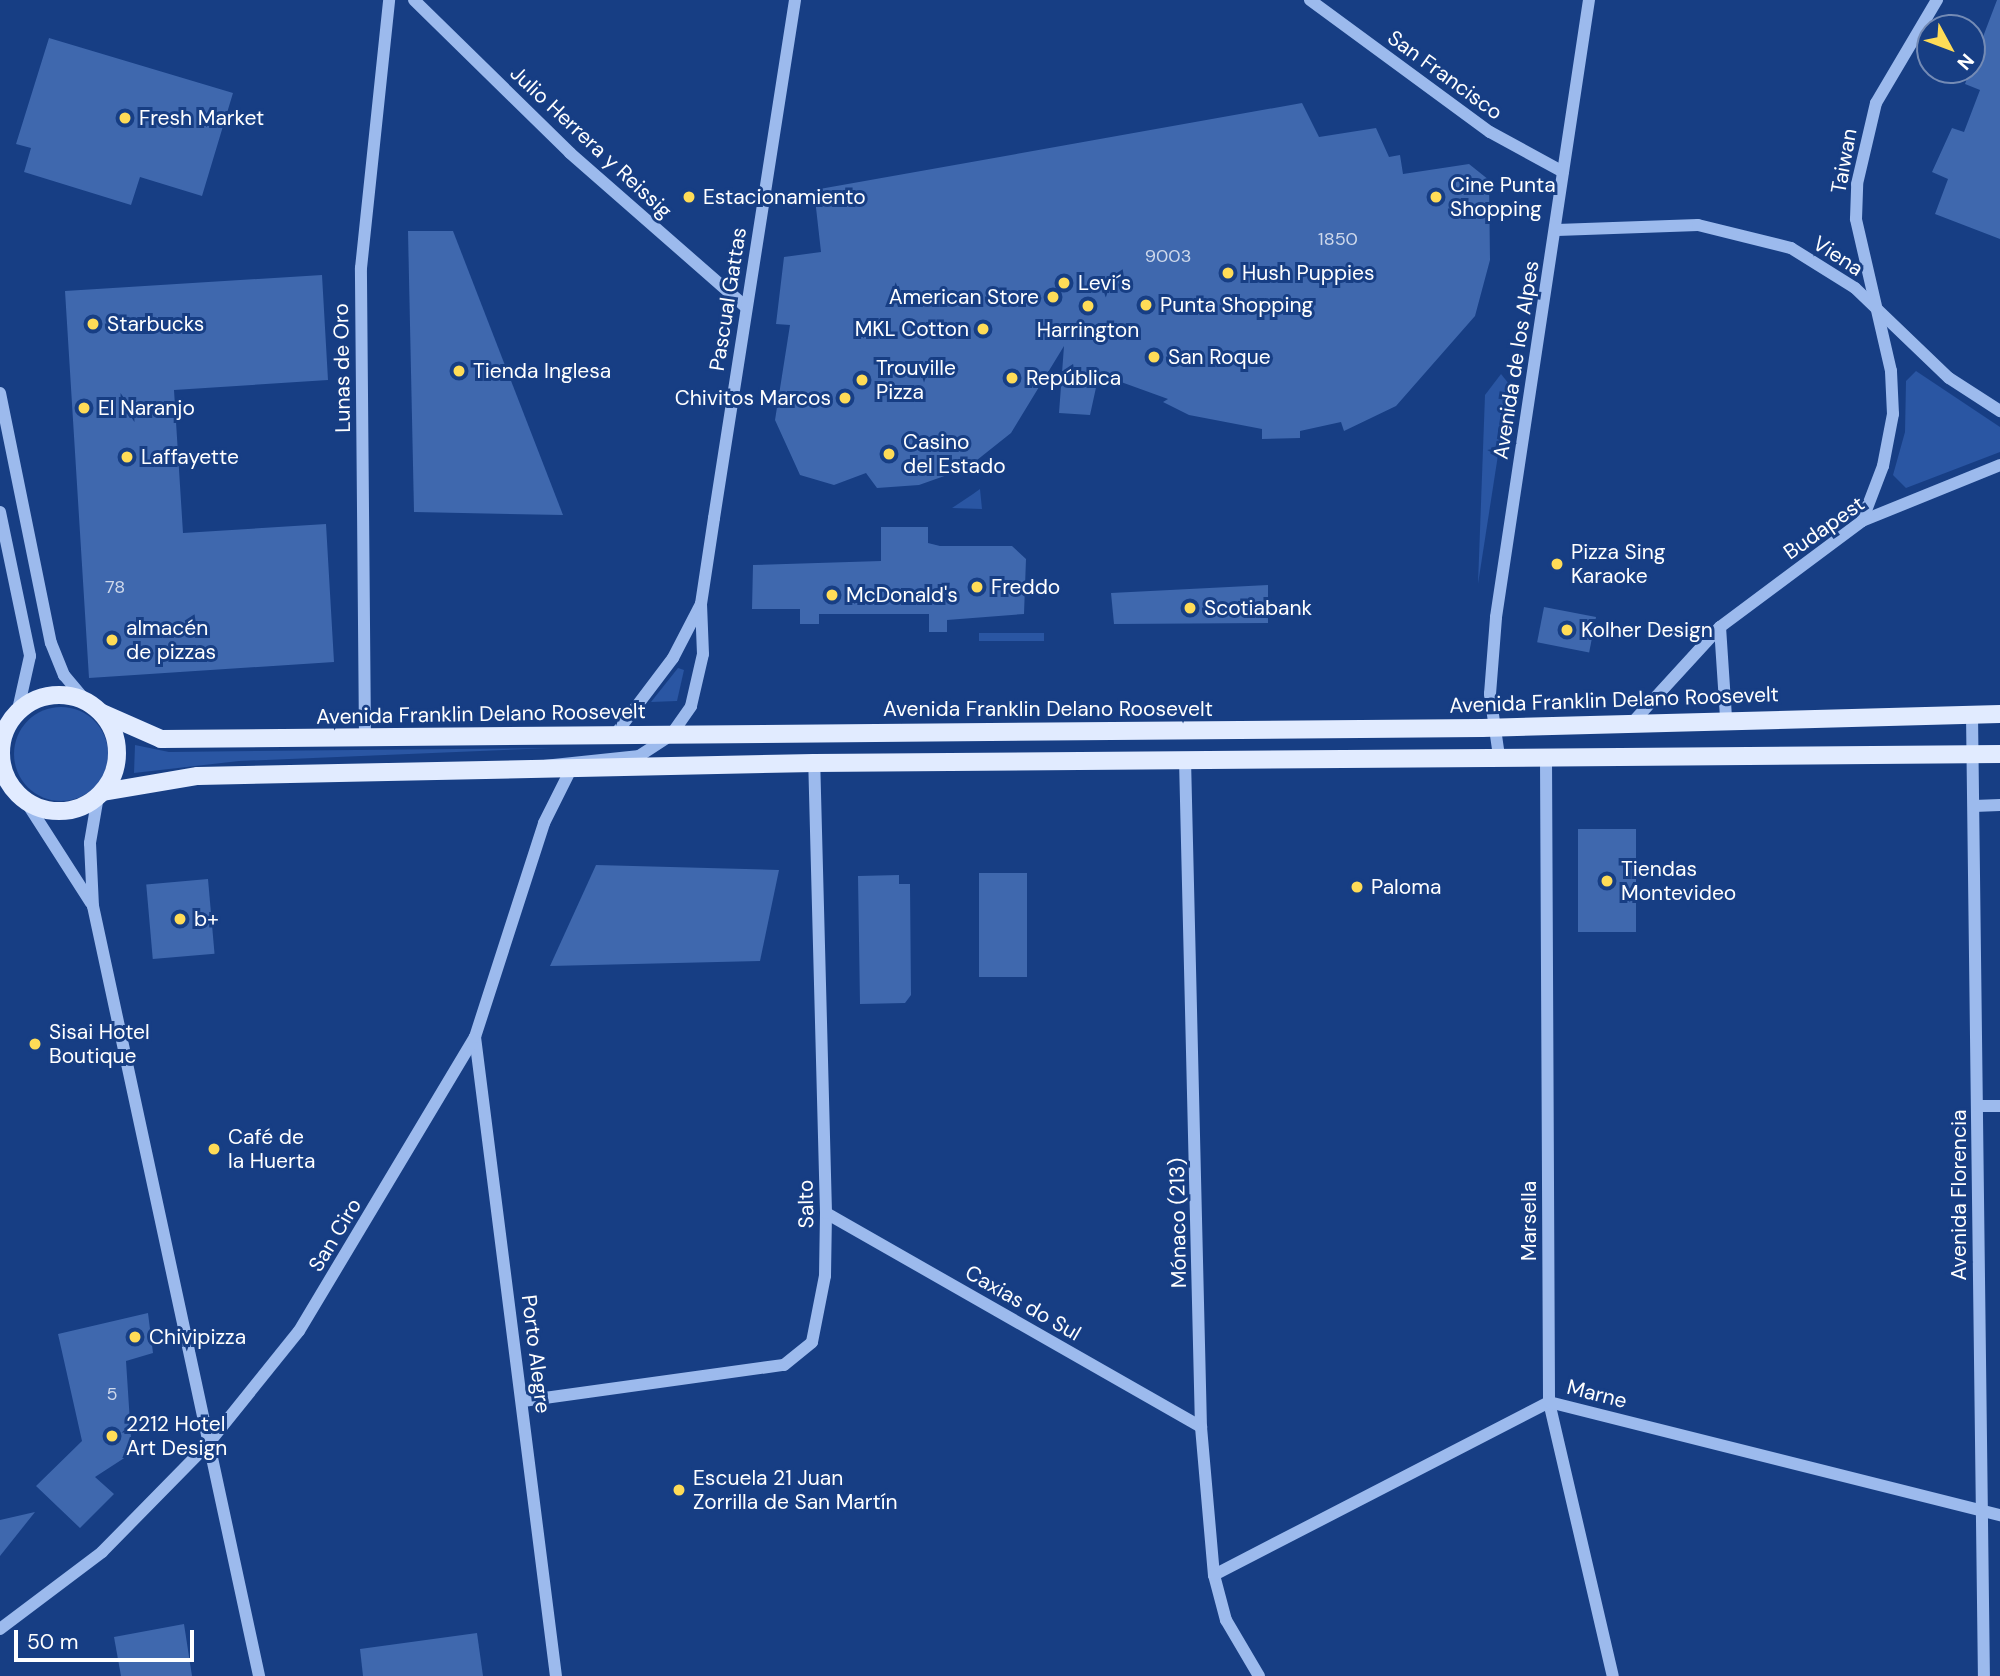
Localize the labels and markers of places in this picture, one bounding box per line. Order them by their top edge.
place label: Fresh Market [139,105,264,131]
marker: Fresh Market [117,110,133,126]
place label: Cine Punta Shopping [1450,172,1556,222]
place label: Estacionamiento [703,184,866,210]
marker: Estacionamiento [681,189,697,205]
marker: Cine Punta Shopping [1428,189,1444,205]
place label: Hush Puppies [1242,260,1375,286]
marker: Hush Puppies [1220,265,1236,281]
place label: Levi´s [1078,270,1131,296]
marker: Levi´s [1056,275,1072,291]
place label: American Store [889,284,1039,310]
marker: American Store [1045,289,1061,305]
place label: Punta Shopping [1160,292,1313,318]
marker: Punta Shopping [1138,297,1154,313]
marker: Harrington [1080,298,1096,314]
place label: Starbucks [107,311,204,337]
marker: Starbucks [85,316,101,332]
place label: MKL Cotton [855,316,969,342]
place label: Harrington [1037,317,1139,343]
marker: MKL Cotton [975,321,991,337]
place label: San Roque [1168,344,1271,370]
marker: San Roque [1146,349,1162,365]
place label: Trouville Pizza [876,355,956,405]
place label: Tienda Inglesa [473,358,611,384]
marker: Tienda Inglesa [451,363,467,379]
place label: República [1026,365,1121,391]
marker: República [1004,370,1020,386]
marker: Trouville Pizza [854,372,870,388]
place label: Chivitos Marcos [675,385,831,411]
marker: Chivitos Marcos [837,390,853,406]
place label: El Naranjo [98,395,195,421]
marker: El Naranjo [76,400,92,416]
place label: Casino del Estado [903,429,1006,479]
place label: Laffayette [141,444,239,470]
marker: Casino del Estado [881,446,897,462]
marker: Laffayette [119,449,135,465]
place label: Pizza Sing Karaoke [1571,539,1665,589]
marker: Pizza Sing Karaoke [1549,556,1565,572]
place label: Freddo [991,574,1060,600]
marker: Freddo [969,579,985,595]
place label: McDonald's [846,582,958,608]
marker: McDonald's [824,587,840,603]
place label: Scotiabank [1204,595,1312,621]
marker: Scotiabank [1182,600,1198,616]
place label: almacén de pizzas [126,615,216,665]
place label: Kolher Design [1581,617,1713,643]
marker: Kolher Design [1559,622,1575,638]
marker: almacén de pizzas [104,632,120,648]
place label: Tiendas Montevideo [1621,856,1736,906]
marker: Tiendas Montevideo [1599,873,1615,889]
place label: Paloma [1371,874,1441,900]
marker: Paloma [1349,879,1365,895]
place label: b+ [194,906,219,932]
marker: b+ [172,911,188,927]
place label: Sisai Hotel Boutique [49,1019,150,1069]
marker: Sisai Hotel Boutique [27,1036,43,1052]
place label: Café de la Huerta [228,1124,315,1174]
marker: Café de la Huerta [206,1141,222,1157]
place label: Chivipizza [149,1324,246,1350]
marker: Chivipizza [127,1329,143,1345]
place label: 2212 Hotel Art Design [126,1411,227,1461]
marker: 2212 Hotel Art Design [104,1428,120,1444]
place label: Escuela 21 Juan Zorrilla de San Martín [693,1465,898,1515]
marker: Escuela 21 Juan Zorrilla de San Martín [671,1482,687,1498]

